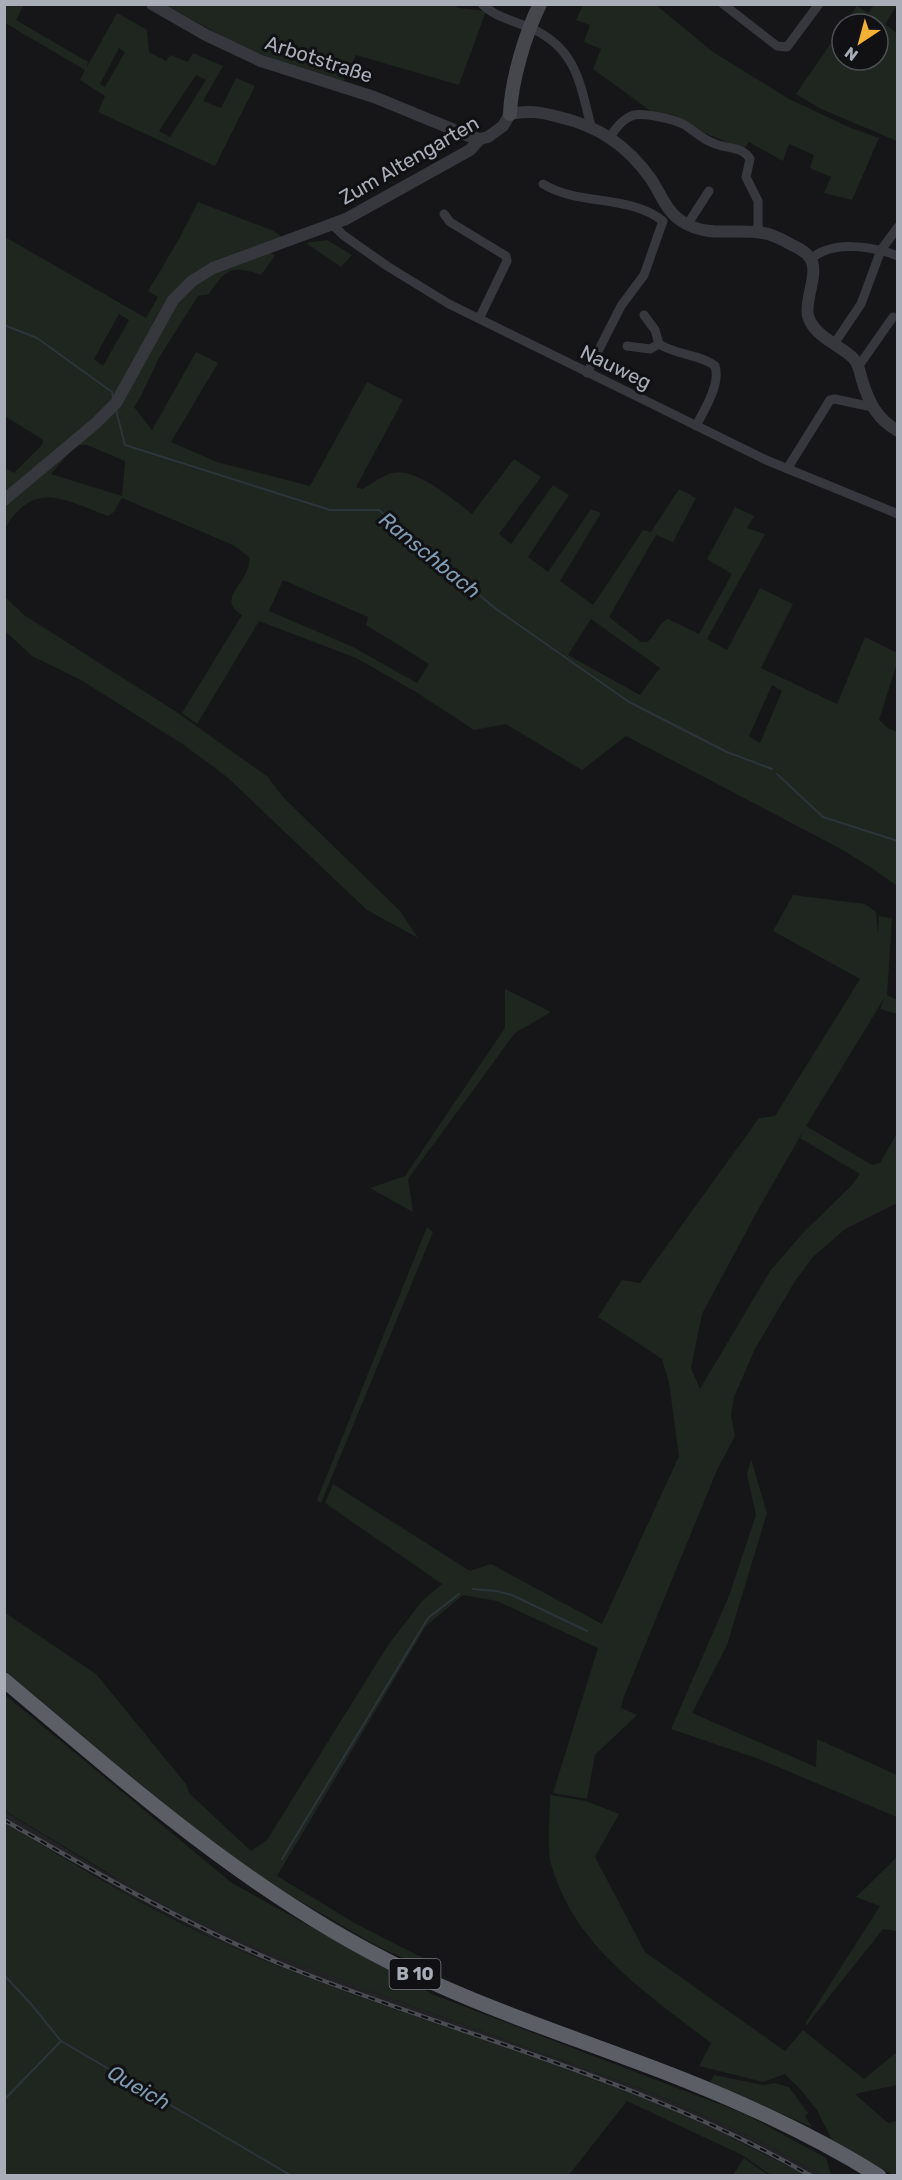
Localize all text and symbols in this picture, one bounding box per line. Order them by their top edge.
north arrow [830,12,890,72]
street label: Arbotstraße [262,30,376,88]
text: N [841,43,862,65]
street label: Zum Altengarten [335,110,483,210]
street label: Nauweg [577,340,655,394]
water label: Ranschbach [374,507,486,603]
road number: B 10 [390,1959,440,1989]
water label: Queich [103,2059,175,2115]

